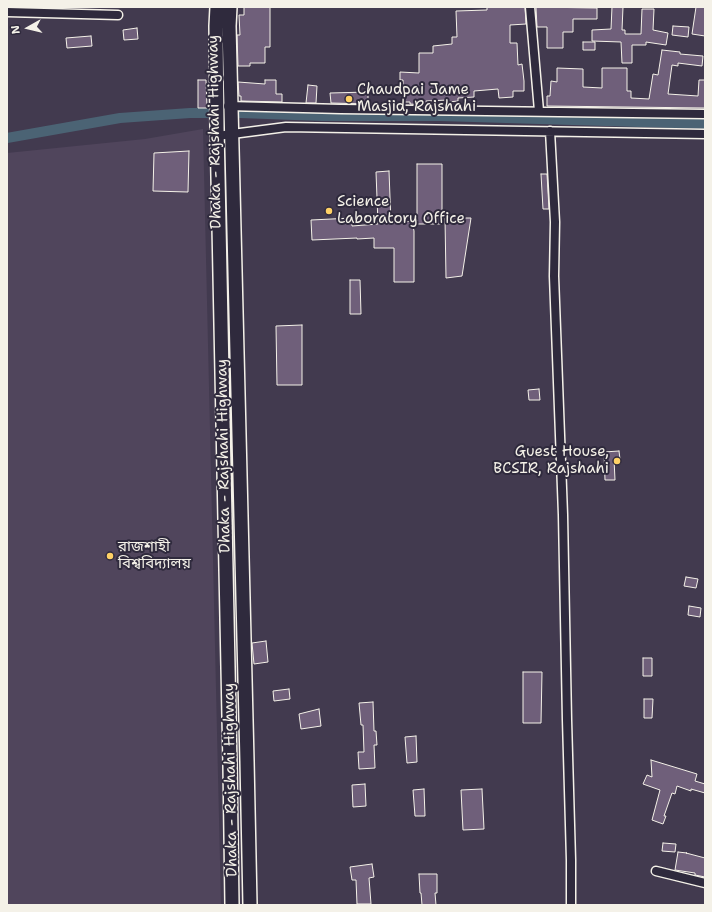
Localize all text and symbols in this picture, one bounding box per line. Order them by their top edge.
north arrow [8,8,48,48]
text: N [8,24,24,35]
street label: Dhaka - Rajshahi Highway [204,35,226,229]
place label: Chaudpai Jame Masjid, Rajshahi [357,81,476,116]
marker: Chaudpai Jame Masjid, Rajshahi [344,94,354,104]
place label: Science Laboratory Office [337,193,465,228]
marker: Science Laboratory Office [324,206,334,216]
street label: Dhaka - Rajshahi Highway [213,359,235,553]
place label: Guest House, BCSIR, Rajshahi [493,443,609,478]
marker: Guest House, BCSIR, Rajshahi [612,456,622,466]
place label: রাজশাহী বিশ্ববিদ্যালয় [118,538,191,573]
marker: রাজশাহী বিশ্ববিদ্যালয় [105,551,115,561]
street label: Dhaka - Rajshahi Highway [220,683,242,877]

